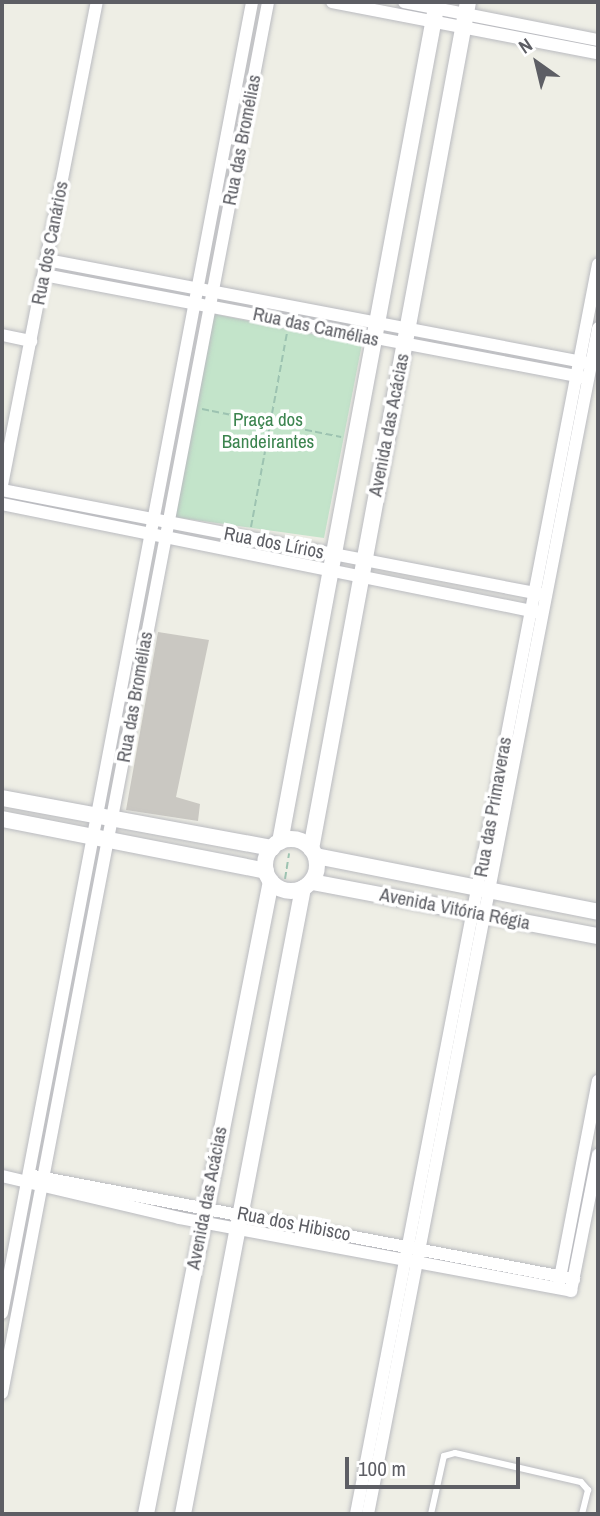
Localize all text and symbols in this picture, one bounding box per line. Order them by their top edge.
north arrow [502,28,572,98]
text: N [513,32,537,60]
street label: Rua das Bromélias [218,73,266,207]
street label: Rua dos Canários [27,179,73,307]
street label: Rua das Camélias [251,303,381,351]
street label: Avenida das Acácias [364,351,414,499]
park label: Praça dos Bandeirantes [222,409,314,453]
street label: Rua dos Lírios [222,522,326,564]
street label: Rua das Bromélias [112,630,158,764]
street label: Rua das Primaveras [469,735,517,879]
street label: Avenida Vitória Régia [378,883,532,935]
street label: Avenida das Acácias [182,1124,232,1272]
street label: Rua dos Hibisco [235,1202,353,1246]
scale bar [348,1442,523,1486]
text: 100 m [358,1454,406,1483]

